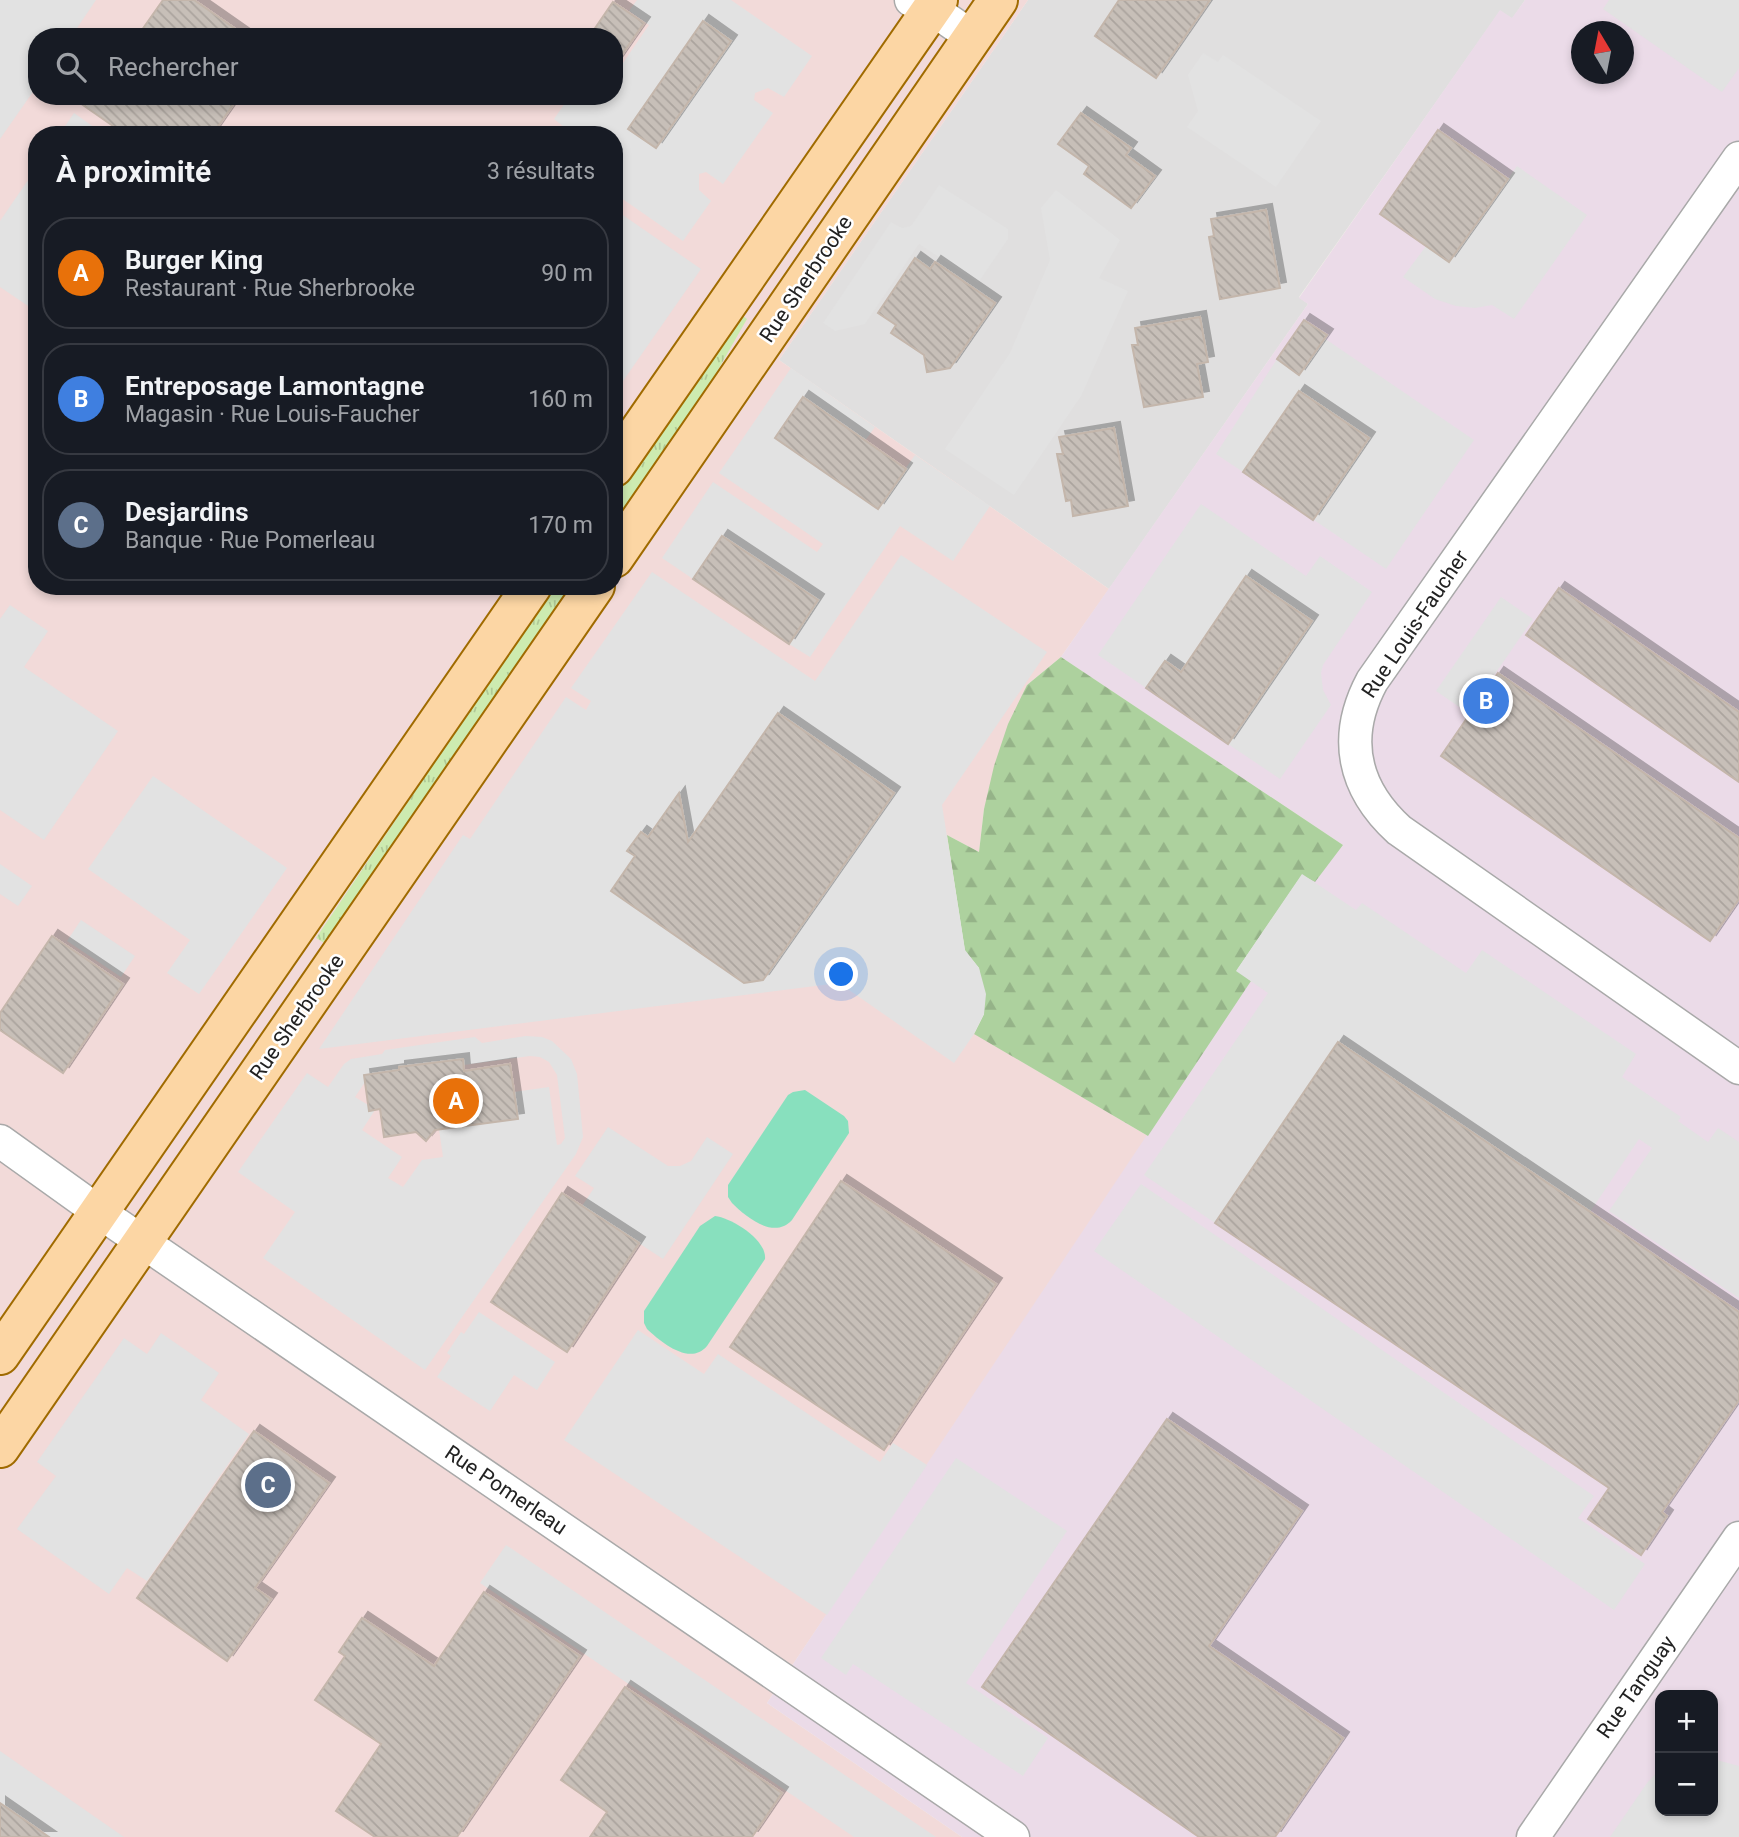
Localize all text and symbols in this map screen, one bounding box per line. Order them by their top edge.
north arrow [1571,21,1634,84]
search box [28,28,623,105]
icon: search [52,48,90,86]
text: Rechercher [108,52,239,82]
text: À proximité [56,154,211,189]
text: 3 résultats [487,158,595,185]
street label: Rue Sherbrooke [755,211,857,347]
text: Burger King [125,245,263,275]
text: A [73,260,89,287]
text: 90 m [541,260,593,287]
text: Restaurant · Rue Sherbrooke [125,275,415,302]
text: Entreposage Lamontagne [125,371,424,401]
text: B [74,386,88,413]
text: 160 m [528,386,593,413]
text: Magasin · Rue Louis-Faucher [125,401,420,428]
text: Desjardins [125,497,249,527]
text: C [73,512,89,539]
text: 170 m [528,512,593,539]
text: Banque · Rue Pomerleau [125,527,375,554]
street label: Rue Louis-Faucher [1357,546,1473,702]
pin: B [1463,675,1509,727]
street label: Rue Sherbrooke [245,950,349,1084]
your location [824,957,858,991]
pin: A [433,1075,479,1127]
street label: Rue Pomerleau [440,1440,572,1540]
pin: C [245,1459,291,1511]
street label: Rue Tanguay [1592,1631,1680,1743]
map controls [1655,1690,1718,1816]
button: + [1655,1690,1718,1753]
button: − [1655,1753,1718,1816]

